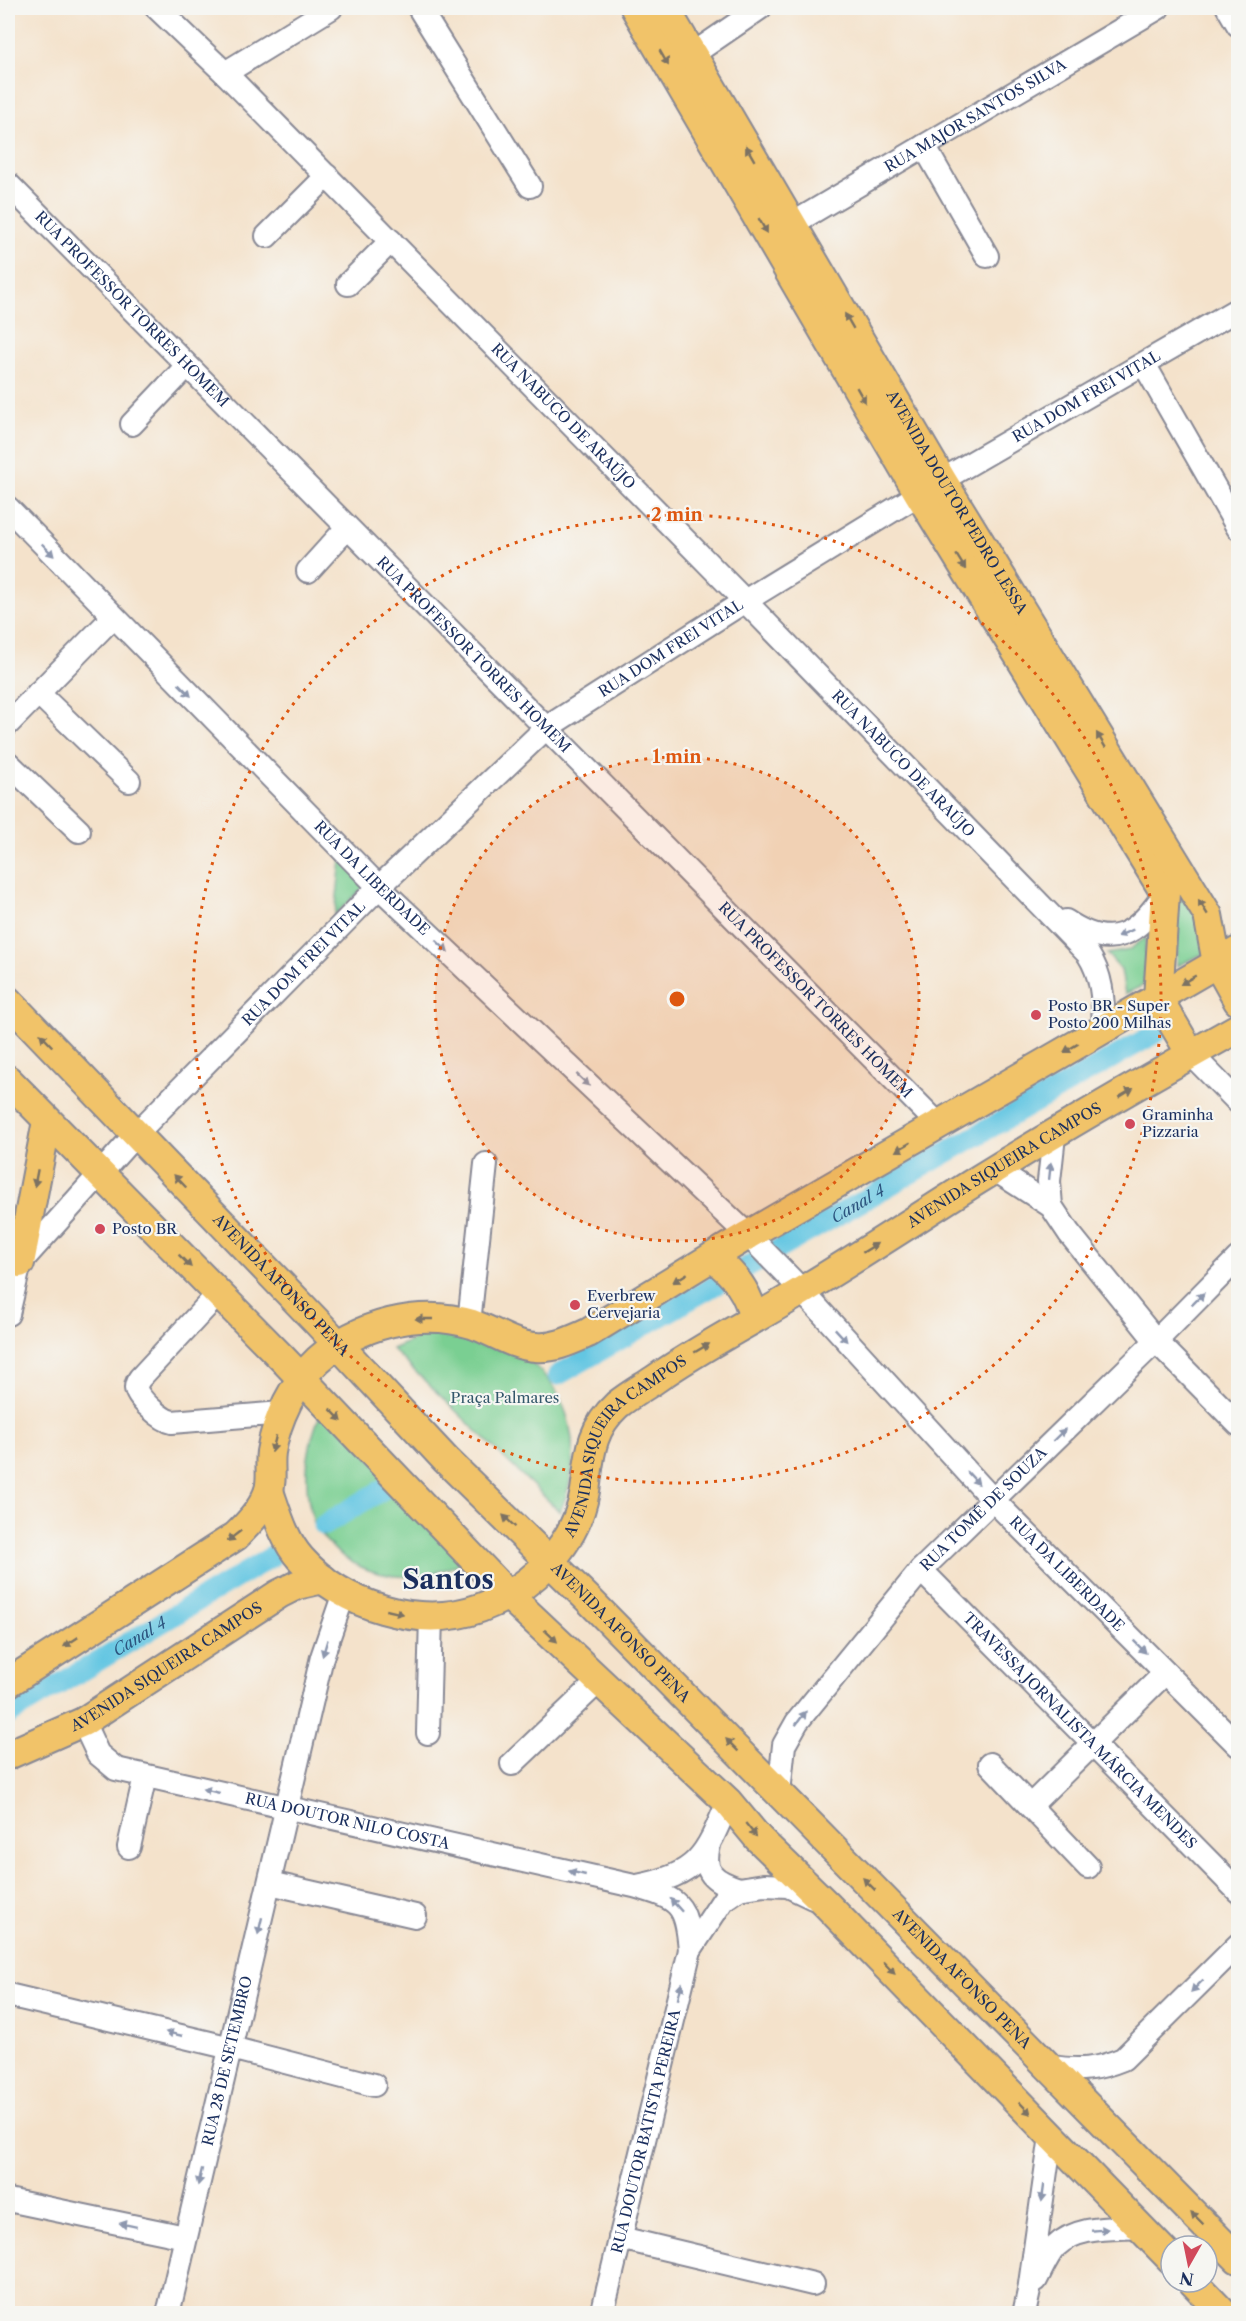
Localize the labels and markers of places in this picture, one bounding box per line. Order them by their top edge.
centre of rings [667,989,687,1009]
place label: Posto BR - Super Posto 200 Milhas [1048,996,1171,1032]
marker: Posto BR - Super Posto 200 Milhas [1029,1008,1043,1022]
place label: Graminha Pizzaria [1142,1105,1214,1141]
marker: Graminha Pizzaria [1123,1117,1137,1131]
place label: Posto BR [112,1219,178,1238]
marker: Posto BR [93,1222,107,1236]
place label: Everbrew Cervejaria [587,1286,660,1322]
marker: Everbrew Cervejaria [568,1298,582,1312]

